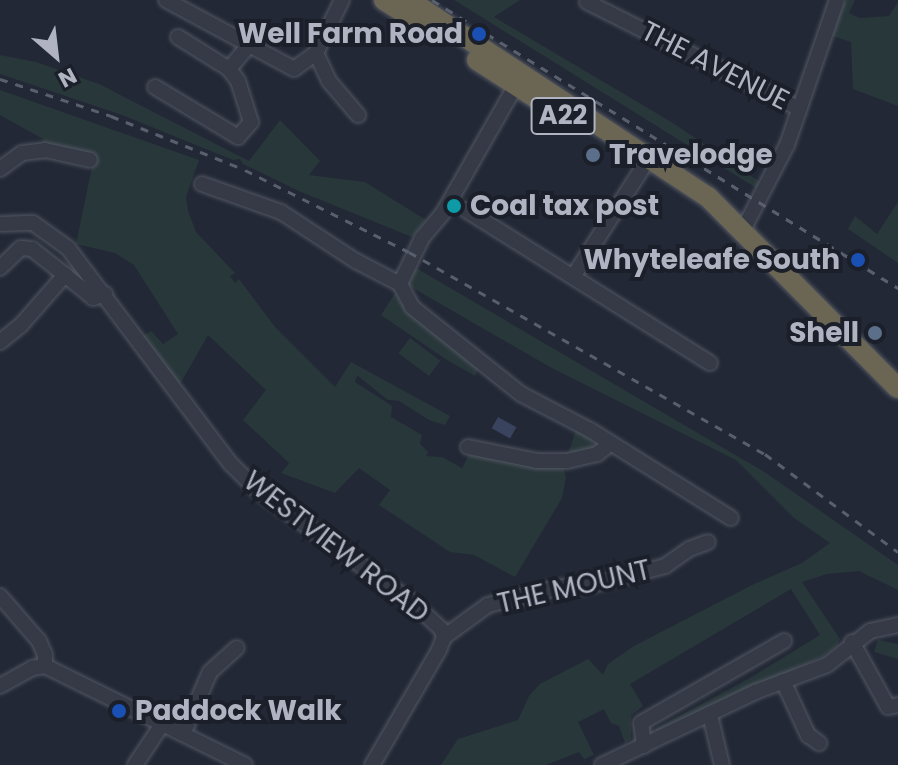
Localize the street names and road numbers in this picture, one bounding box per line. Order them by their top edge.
street label: THE AVENUE [635,14,795,118]
road number: A22 [529,94,597,138]
street label: WESTVIEW ROAD [237,464,435,630]
street label: THE MOUNT [494,553,654,621]

